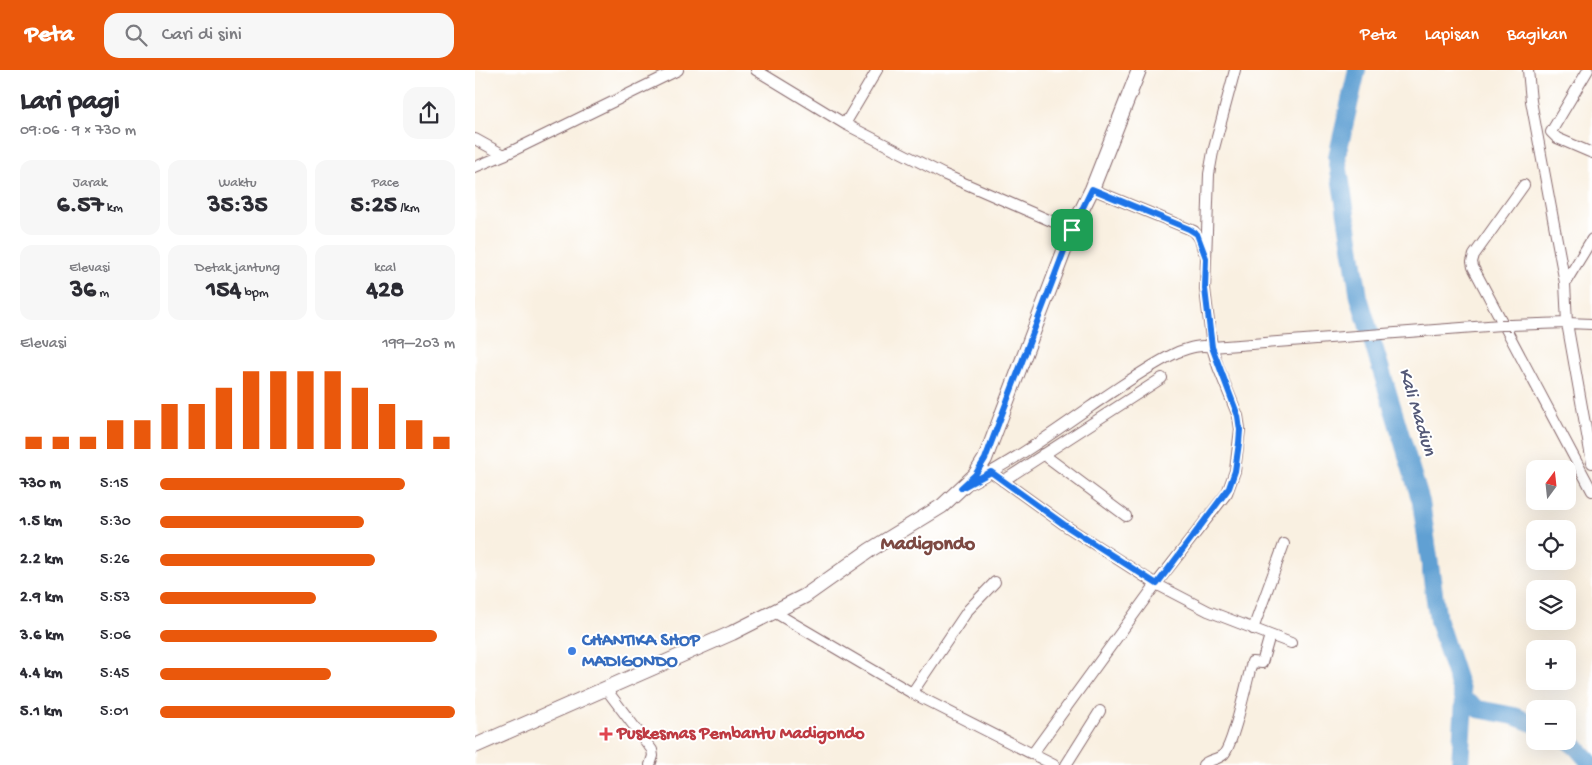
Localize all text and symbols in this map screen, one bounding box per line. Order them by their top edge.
search box [104,13,454,58]
text: Peta [25,21,74,50]
icon: search [122,21,150,49]
text: Cari di sini [162,24,242,47]
text: Peta [1360,25,1397,46]
text: Lapisan [1425,25,1479,46]
text: Bagikan [1507,25,1567,46]
text: Lari pagi [20,86,120,119]
button: share [403,87,455,139]
text: 09:06 · 9 × 730 m [20,122,136,141]
text: Jarak [73,175,107,192]
text: Waktu [218,175,257,192]
text: Pace [371,175,399,192]
text: 6.57 [57,192,103,221]
text: 35:35 [207,192,268,221]
text: 5:25 [351,192,397,221]
text: km [103,200,123,217]
text: /km [397,200,420,217]
pin [1051,209,1093,251]
icon: arrive [1058,216,1086,244]
text: Elevasi [69,260,110,277]
text: Detak jantung [195,260,280,277]
text: kcal [374,260,396,277]
text: 36 [70,277,96,306]
text: 154 [206,277,241,306]
text: 428 [366,277,404,306]
text: m [96,285,109,302]
text: bpm [241,285,269,302]
text: Elevasi [20,335,67,354]
text: 199–203 m [382,335,455,354]
water label: Kali Madiun [1392,365,1441,460]
north arrow [1526,460,1576,510]
map controls [1526,460,1576,750]
text: 730 m [20,475,61,494]
text: 5:15 [100,475,128,494]
text: 1.5 km [20,513,62,532]
text: 5:30 [100,513,131,532]
button: locate [1526,520,1576,570]
district label: Madigondo [881,534,976,557]
text: 2.2 km [20,551,63,570]
text: 5:26 [100,551,129,570]
button: layers [1526,580,1576,630]
text: 2.9 km [20,589,63,608]
text: 5:53 [100,589,130,608]
text: 3.6 km [20,627,64,646]
text: 5:06 [100,627,131,646]
place label: CHANTIKA SHOP MADIGONDO [581,631,701,673]
button: + [1526,640,1576,690]
marker: CHANTIKA SHOP MADIGONDO [566,645,578,657]
text: 4.4 km [20,665,62,684]
text: 5:45 [100,665,129,684]
button: − [1526,700,1576,750]
text: 5.1 km [20,703,62,722]
text: 5:01 [100,703,129,722]
place label: Puskesmas Pembantu Madigondo [616,724,865,745]
marker: Puskesmas Pembantu Madigondo [599,727,613,741]

